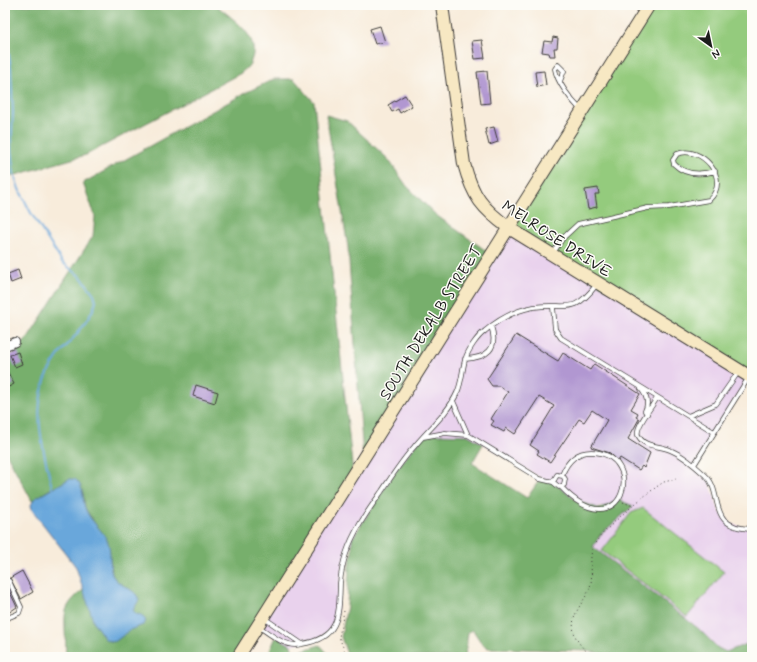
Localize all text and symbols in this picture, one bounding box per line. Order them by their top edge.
north arrow [691,26,731,66]
text: N [709,46,723,61]
street label: MELROSE DRIVE [497,196,615,283]
street label: SOUTH DEKALB STREET [375,241,488,404]

